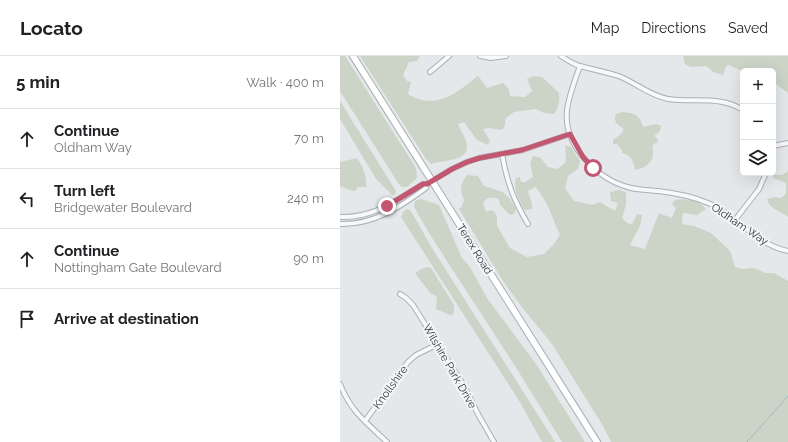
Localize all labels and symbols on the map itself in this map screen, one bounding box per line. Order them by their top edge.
route start [584,159,602,177]
route end [378,197,396,215]
street label: Oldham Way [709,201,771,248]
street label: Terex Road [454,222,495,277]
street label: Wilshire Park Drive [420,322,479,411]
street label: Knollshire [370,363,411,411]

